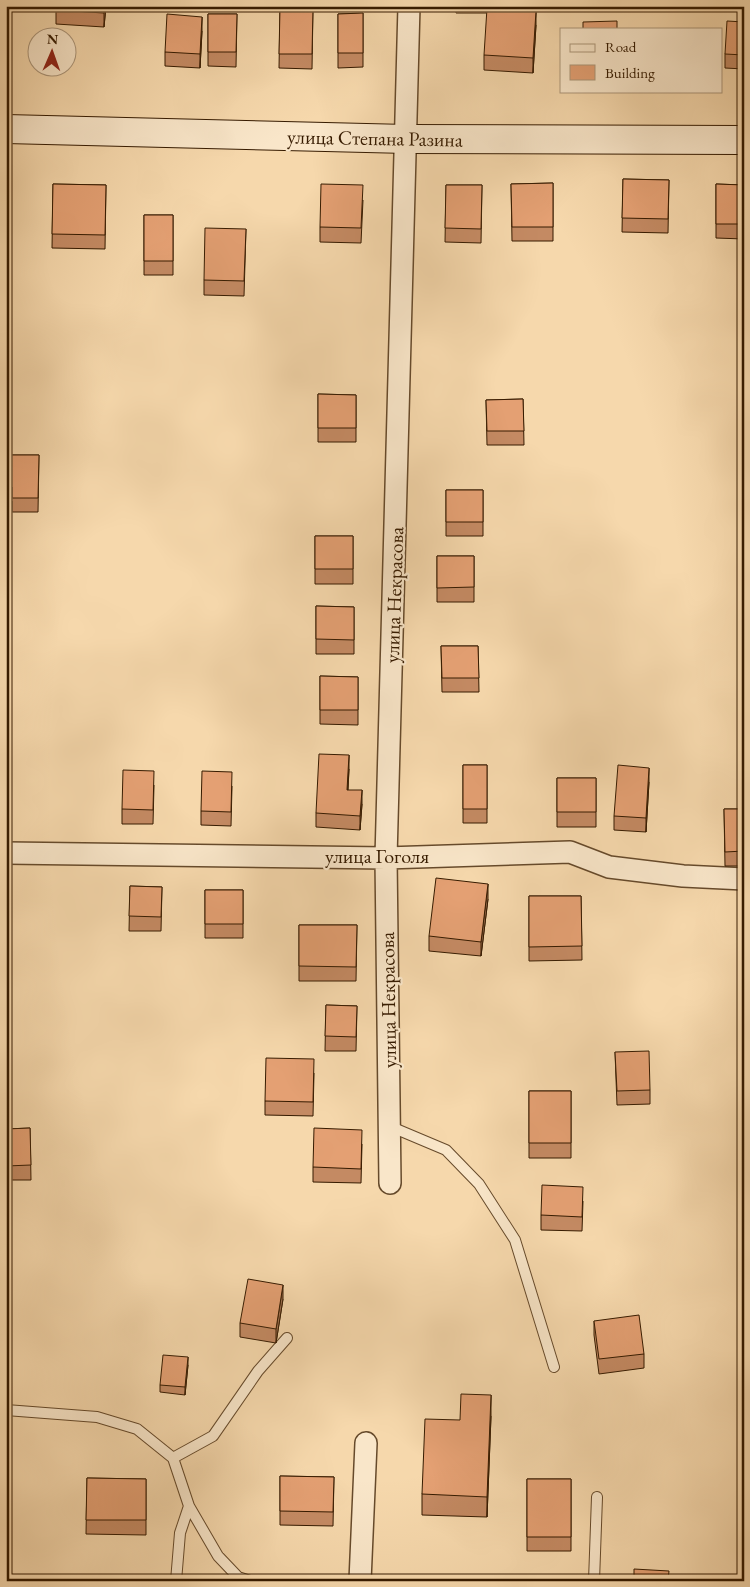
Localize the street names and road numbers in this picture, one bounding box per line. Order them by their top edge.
street label: улица Степана Разина [287,123,463,153]
street label: улица Некрасова [379,526,409,664]
street label: улица Гоголя [325,843,429,869]
street label: улица Некрасова [374,932,402,1068]

